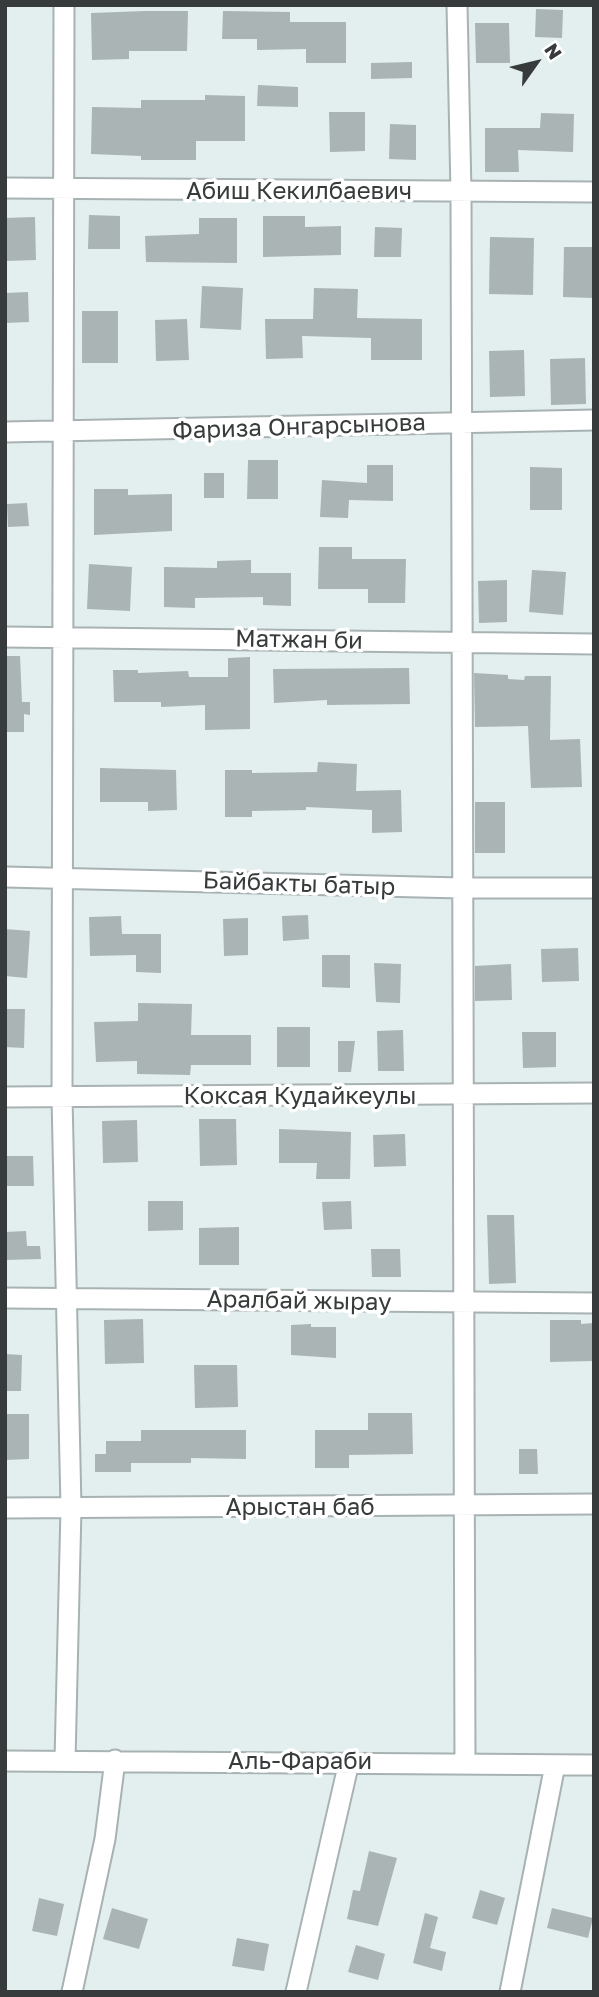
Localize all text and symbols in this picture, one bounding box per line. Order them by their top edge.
north arrow [501,28,571,98]
text: N [540,39,567,63]
street label: Абиш Кекилбаевич [186,177,412,205]
street label: Фариза Онгарсынова [172,408,426,446]
street label: Матжан би [235,624,363,656]
street label: Байбакты батыр [202,866,396,902]
street label: Коксая Кудайкеулы [183,1082,417,1110]
street label: Аралбай жырау [206,1285,392,1317]
street label: Арыстан баб [225,1493,375,1521]
street label: Аль-Фараби [228,1747,372,1775]

